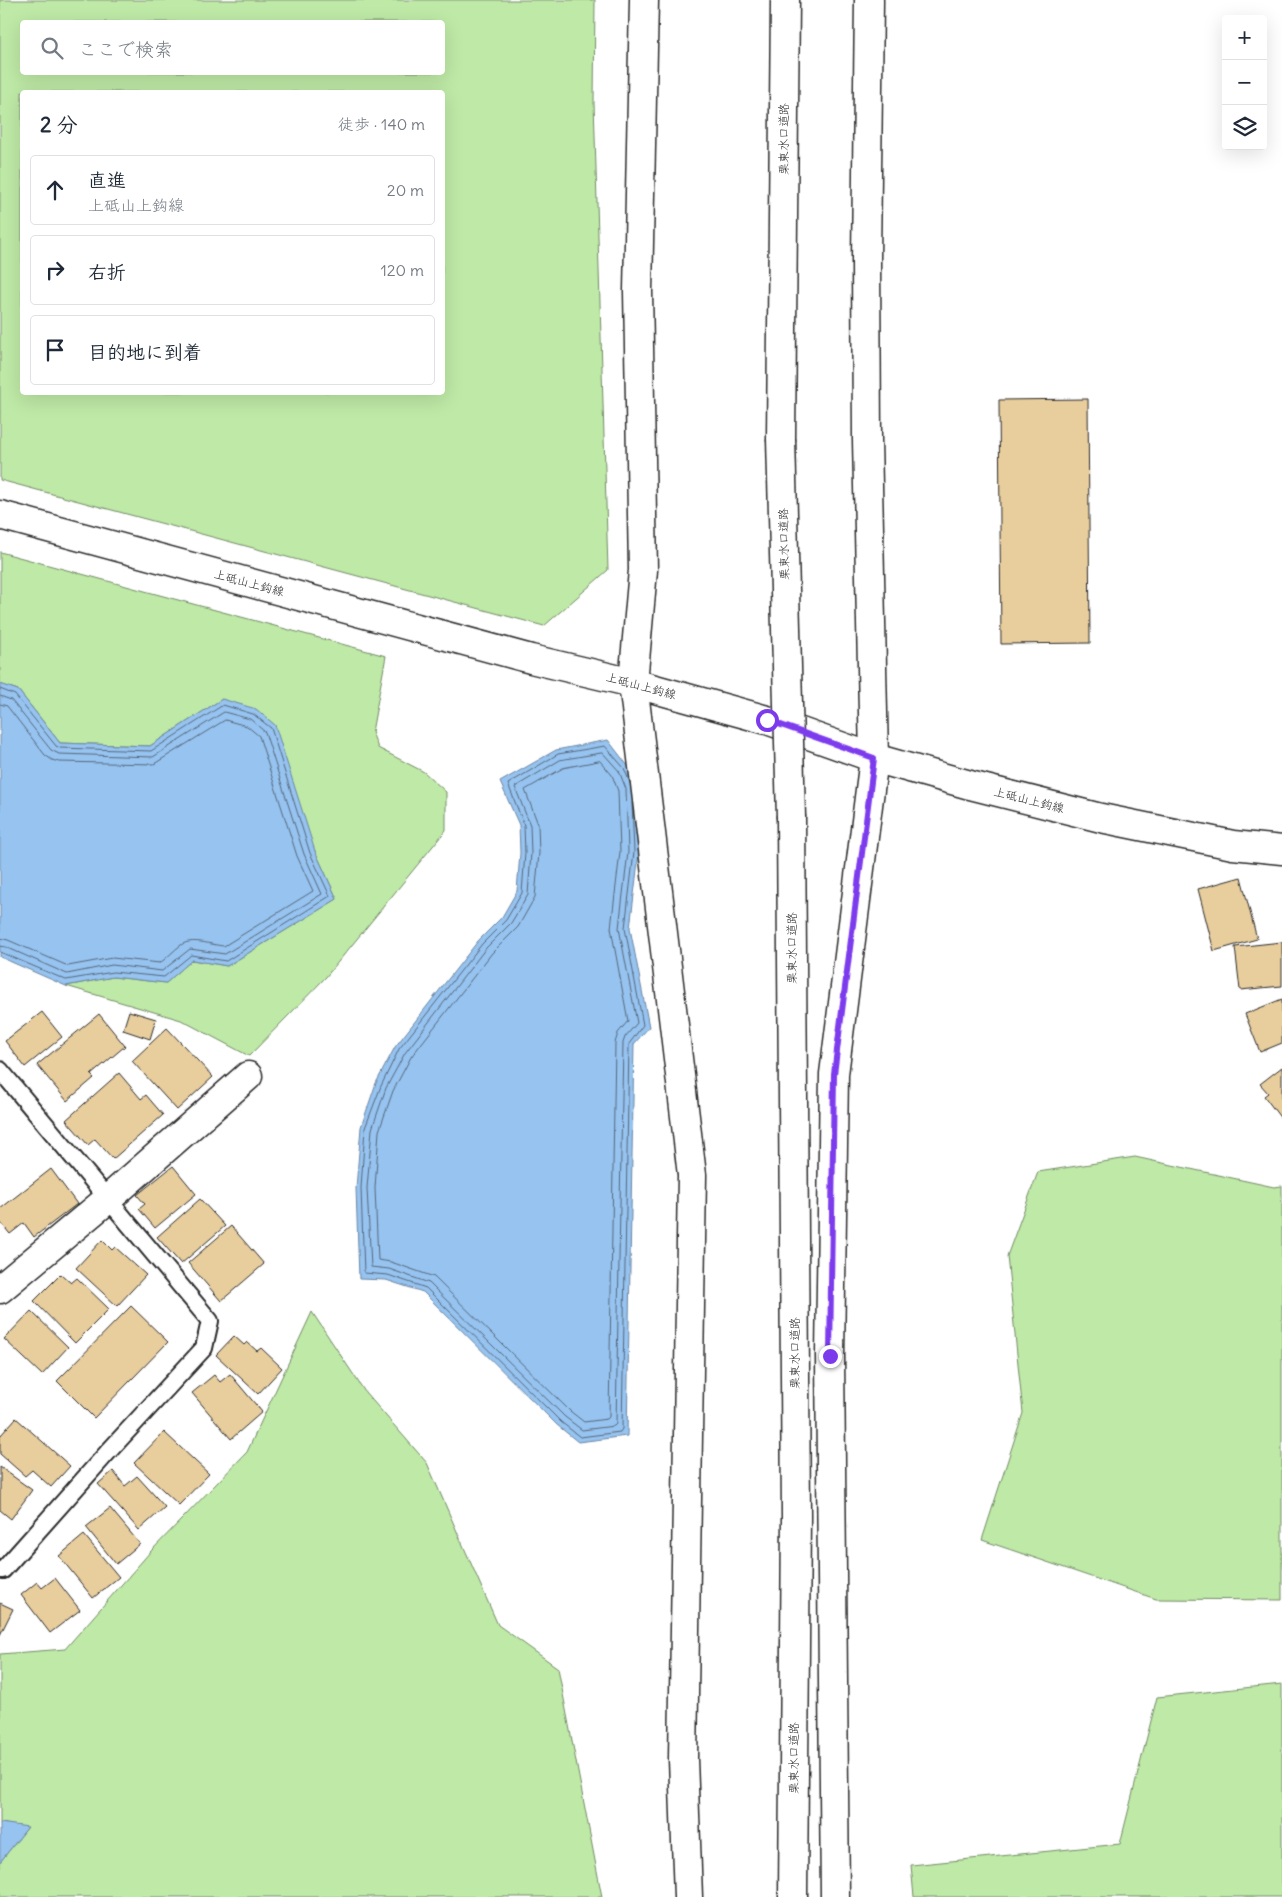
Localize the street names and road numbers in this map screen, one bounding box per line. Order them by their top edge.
street label: 栗東水口道路 [776,103,791,175]
street label: 栗東水口道路 [775,508,792,580]
street label: 上砥山上鈎線 [212,566,286,599]
street label: 上砥山上鈎線 [604,669,678,702]
street label: 上砥山上鈎線 [992,784,1066,816]
street label: 栗東水口道路 [784,912,799,984]
street label: 栗東水口道路 [787,1317,802,1389]
street label: 栗東水口道路 [786,1722,801,1794]

